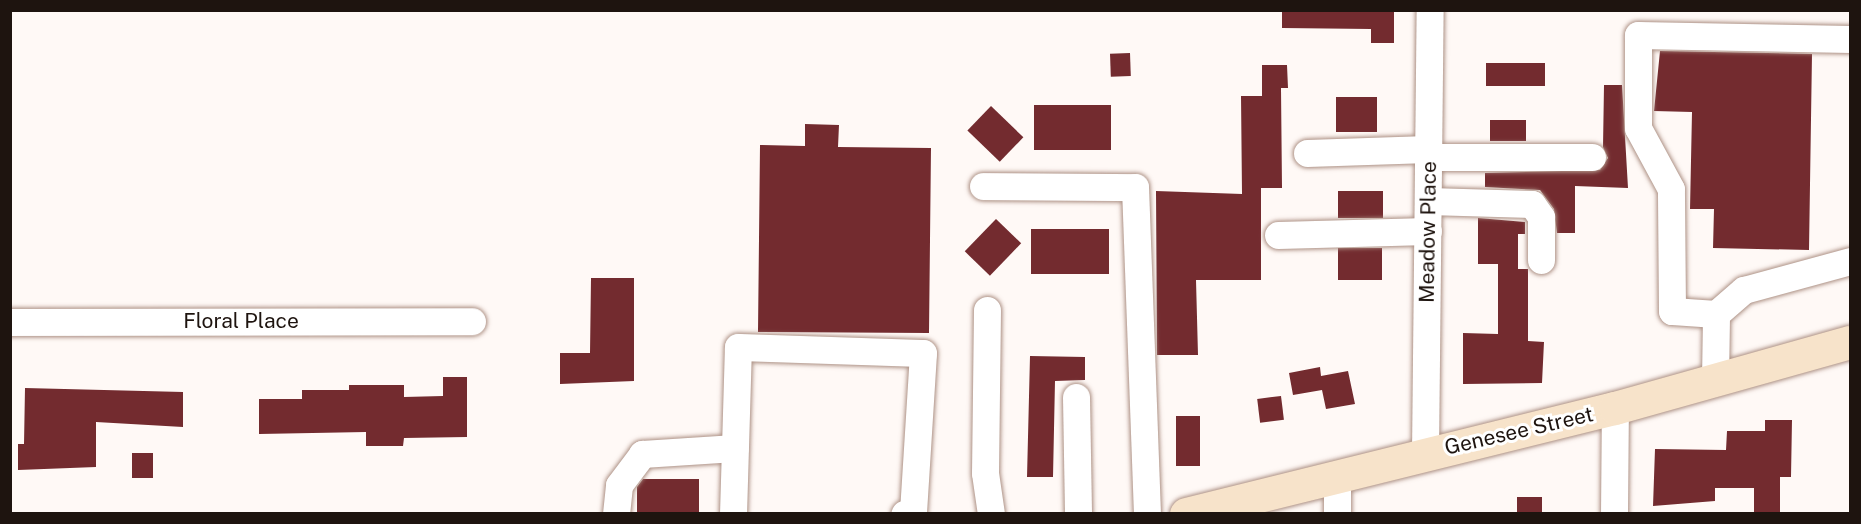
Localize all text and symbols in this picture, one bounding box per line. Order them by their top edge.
street label: Meadow Place [1414,161,1442,303]
street label: Floral Place [183,308,299,334]
street label: Genesee Street [1442,402,1596,460]

